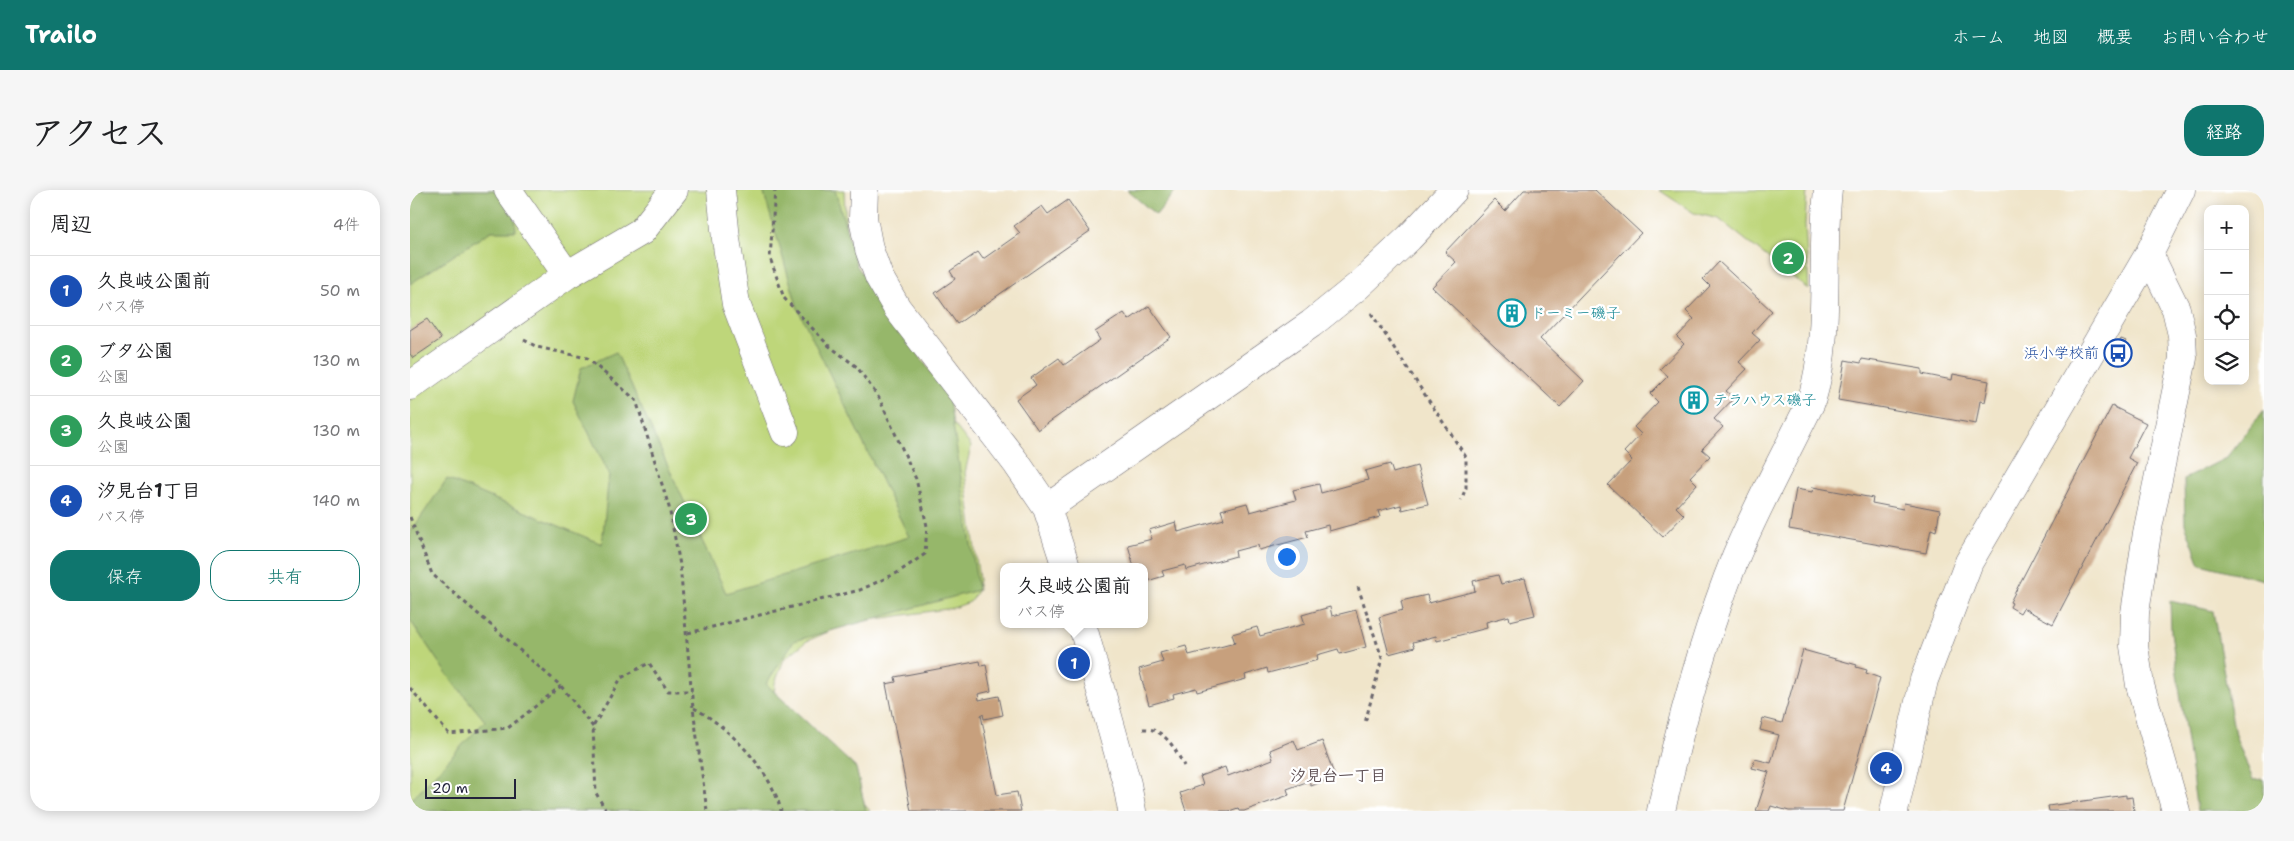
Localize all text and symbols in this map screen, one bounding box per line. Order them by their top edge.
text: Trailo [25,19,97,51]
text: ホーム [1952,25,2005,49]
text: 地図 [2033,25,2069,49]
text: 概要 [2097,25,2133,49]
text: お問い合わせ [2161,25,2269,49]
button: 経路 [2184,105,2264,156]
text: アクセス [30,109,168,156]
map controls [2204,205,2249,385]
button: + [2204,205,2249,250]
text: 周辺 [50,210,92,238]
text: 4件 [333,214,360,235]
pin: 2 [1772,239,1804,277]
button: − [2204,250,2249,295]
text: 久良岐公園前 [97,268,211,293]
text: 1 [62,280,70,301]
text: 50 m [320,280,360,301]
button: locate [2204,295,2249,340]
text: バス停 [97,296,145,317]
building icon: ドーミー磯子 [1497,298,1527,328]
place label: ドーミー磯子 [1531,303,1621,323]
text: ブタ公園 [97,338,173,363]
bus stop icon: 浜小学校前 [2103,338,2133,368]
button: layers [2204,340,2249,385]
place label: 浜小学校前 [2024,343,2099,363]
text: 2 [60,350,72,371]
text: 130 m [313,350,360,371]
text: 公園 [97,366,129,387]
building icon: テラハウス磯子 [1679,385,1709,415]
place label: テラハウス磯子 [1713,390,1817,410]
text: 久良岐公園 [97,408,192,433]
text: 3 [60,420,72,441]
text: 130 m [313,420,360,441]
text: 公園 [97,436,129,457]
text: 汐見台1丁目 [97,478,201,503]
text: 4 [60,490,72,511]
text: 140 m [313,490,360,511]
pin: 3 [675,500,707,538]
text: バス停 [97,506,145,527]
your location [1274,544,1300,570]
button: 保存 [50,550,200,601]
button: 共有 [210,550,360,601]
popup [1000,563,1148,628]
text: 久良岐公園前 [1017,573,1131,598]
text: バス停 [1017,601,1065,622]
pin: 1 [1058,644,1090,682]
pin: 4 [1870,749,1902,787]
district label: 汐見台一丁目 [1290,765,1386,786]
scale bar [425,776,516,799]
text: 20 m [432,779,468,797]

